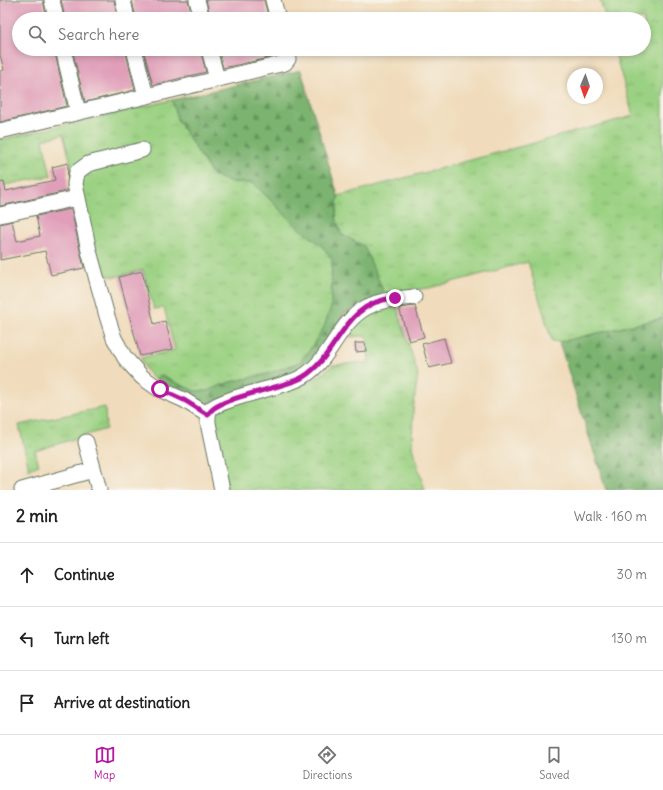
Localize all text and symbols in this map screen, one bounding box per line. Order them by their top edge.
search box [12,12,651,56]
icon: search [26,23,48,45]
text: Search here [58,25,139,44]
north arrow [567,68,603,104]
route end [386,289,404,307]
route start [151,380,169,398]
text: 2 min [16,505,58,527]
text: Walk · 160 m [574,508,647,525]
icon: ahead [16,564,38,586]
text: Continue [54,565,115,584]
text: 30 m [617,566,647,583]
icon: left [16,628,38,650]
text: Turn left [54,629,109,648]
text: 130 m [611,630,647,647]
icon: arrive [16,692,38,714]
text: Arrive at destination [54,693,190,712]
tab: Map [94,744,116,782]
tab: Directions [303,744,352,782]
tab: Saved [539,744,569,782]

